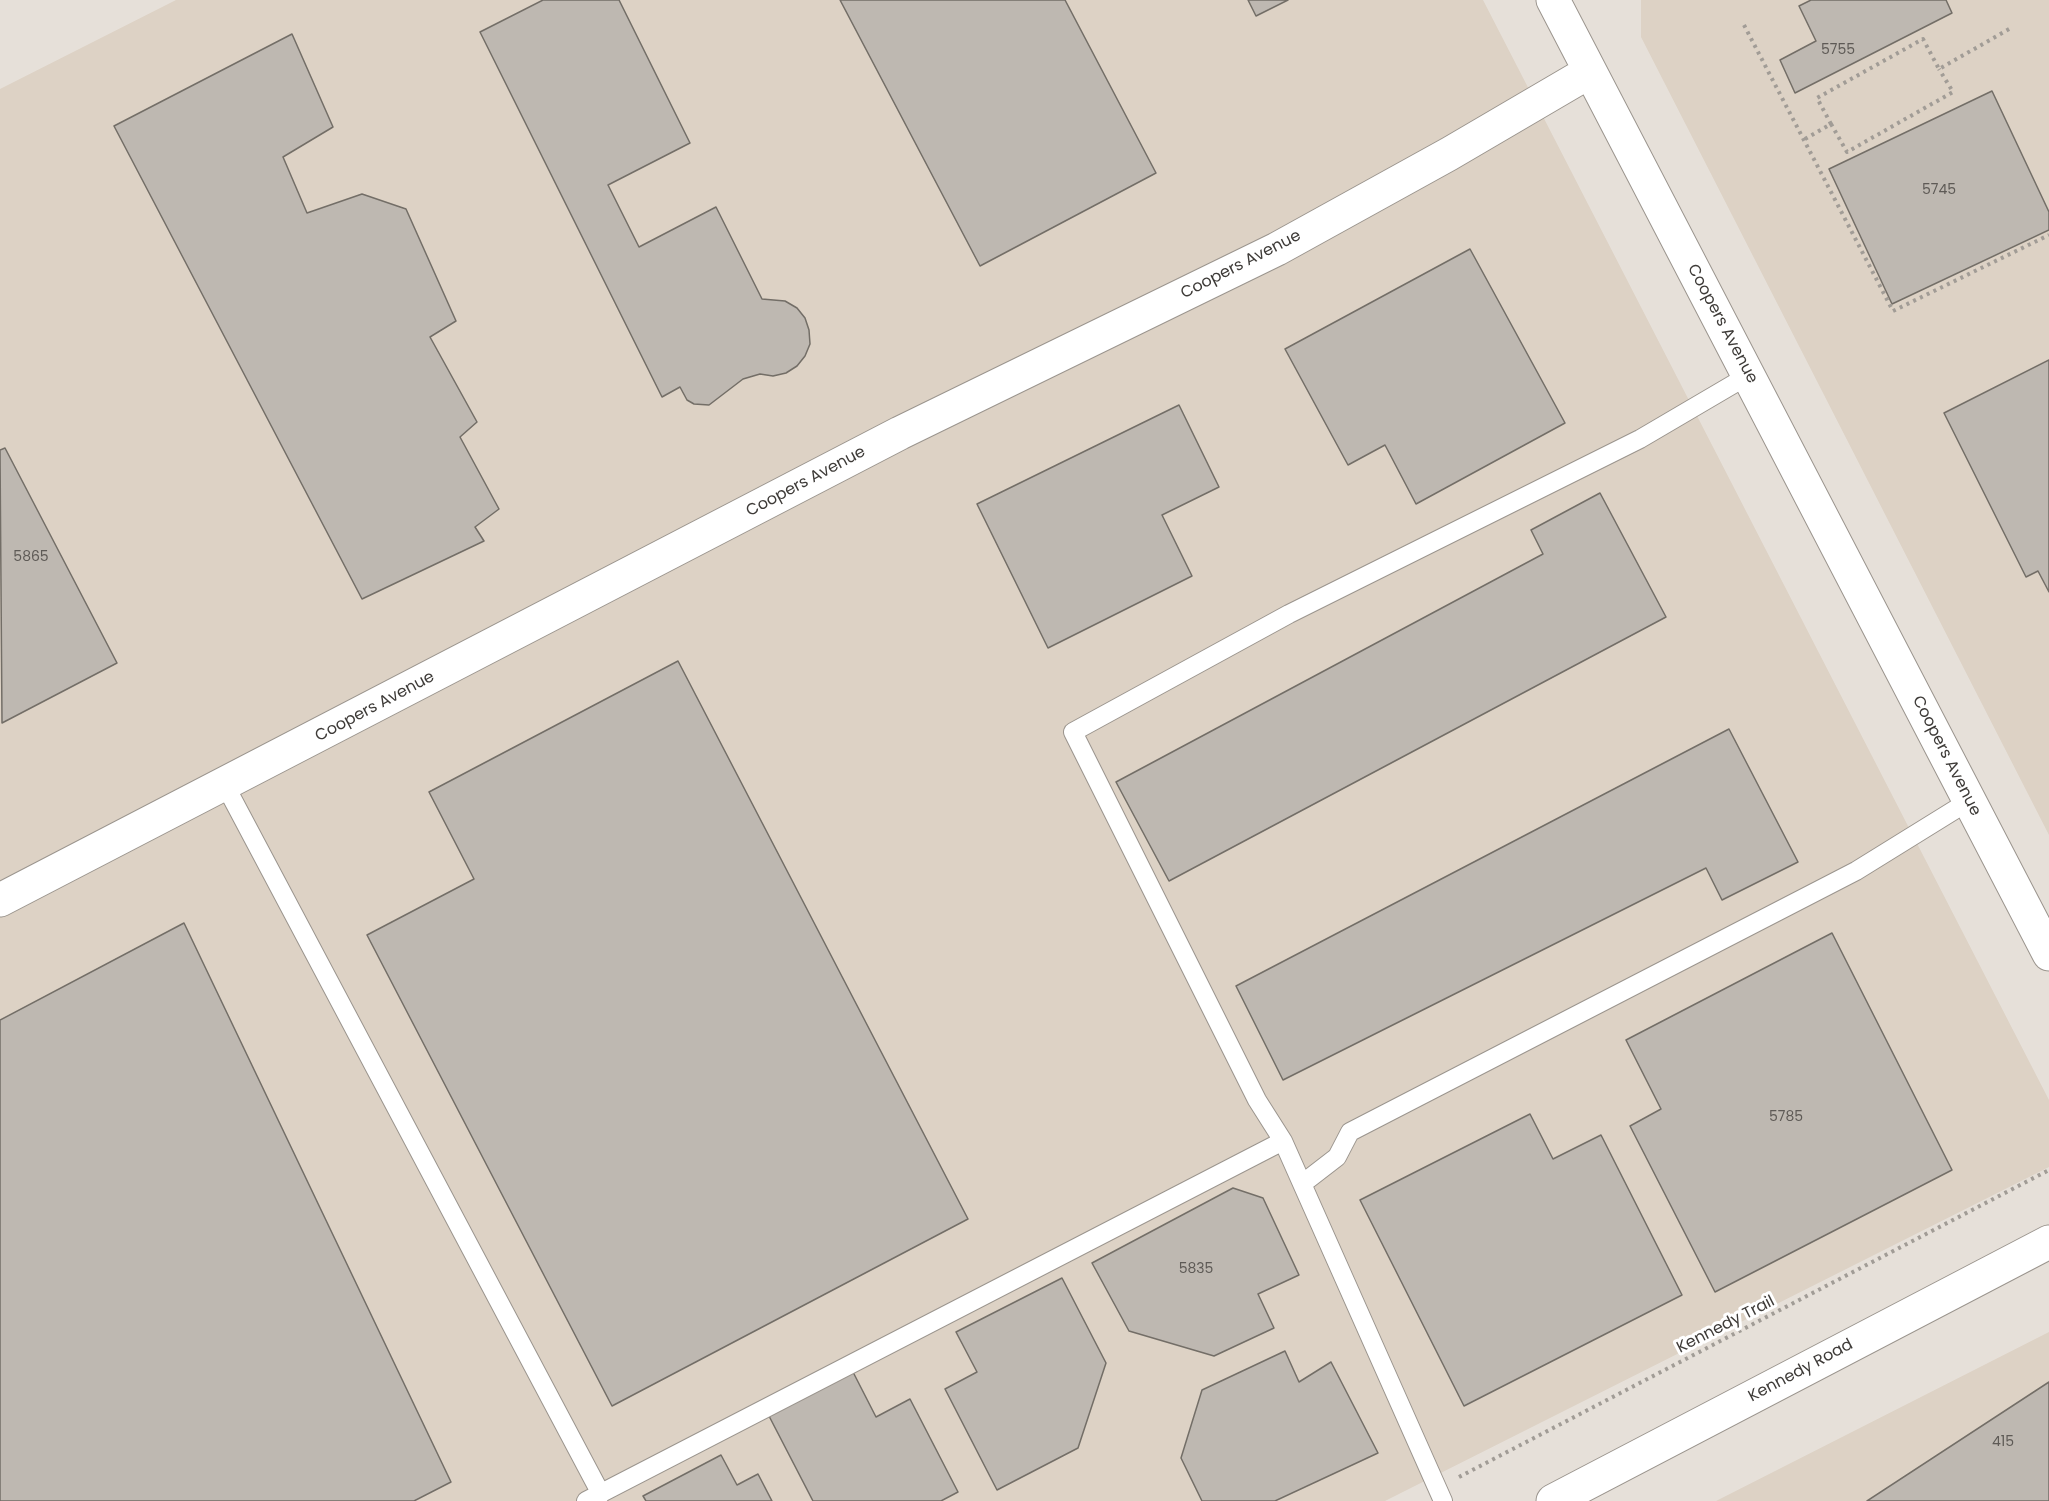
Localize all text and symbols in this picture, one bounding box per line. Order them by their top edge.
house number: 5755 [1821,42,1855,58]
house number: 5745 [1922,182,1956,198]
street label: Coopers Avenue [1178,226,1304,304]
street label: Coopers Avenue [1682,261,1762,387]
street label: Coopers Avenue [743,442,869,522]
house number: 5865 [13,549,49,565]
street label: Coopers Avenue [312,667,438,747]
street label: Coopers Avenue [1907,693,1985,819]
house number: 5785 [1769,1109,1803,1125]
house number: 5835 [1179,1261,1213,1277]
street label: Kennedy Trail [1674,1292,1778,1358]
street label: Kennedy Road [1745,1335,1857,1407]
house number: 415 [1992,1434,2014,1450]

